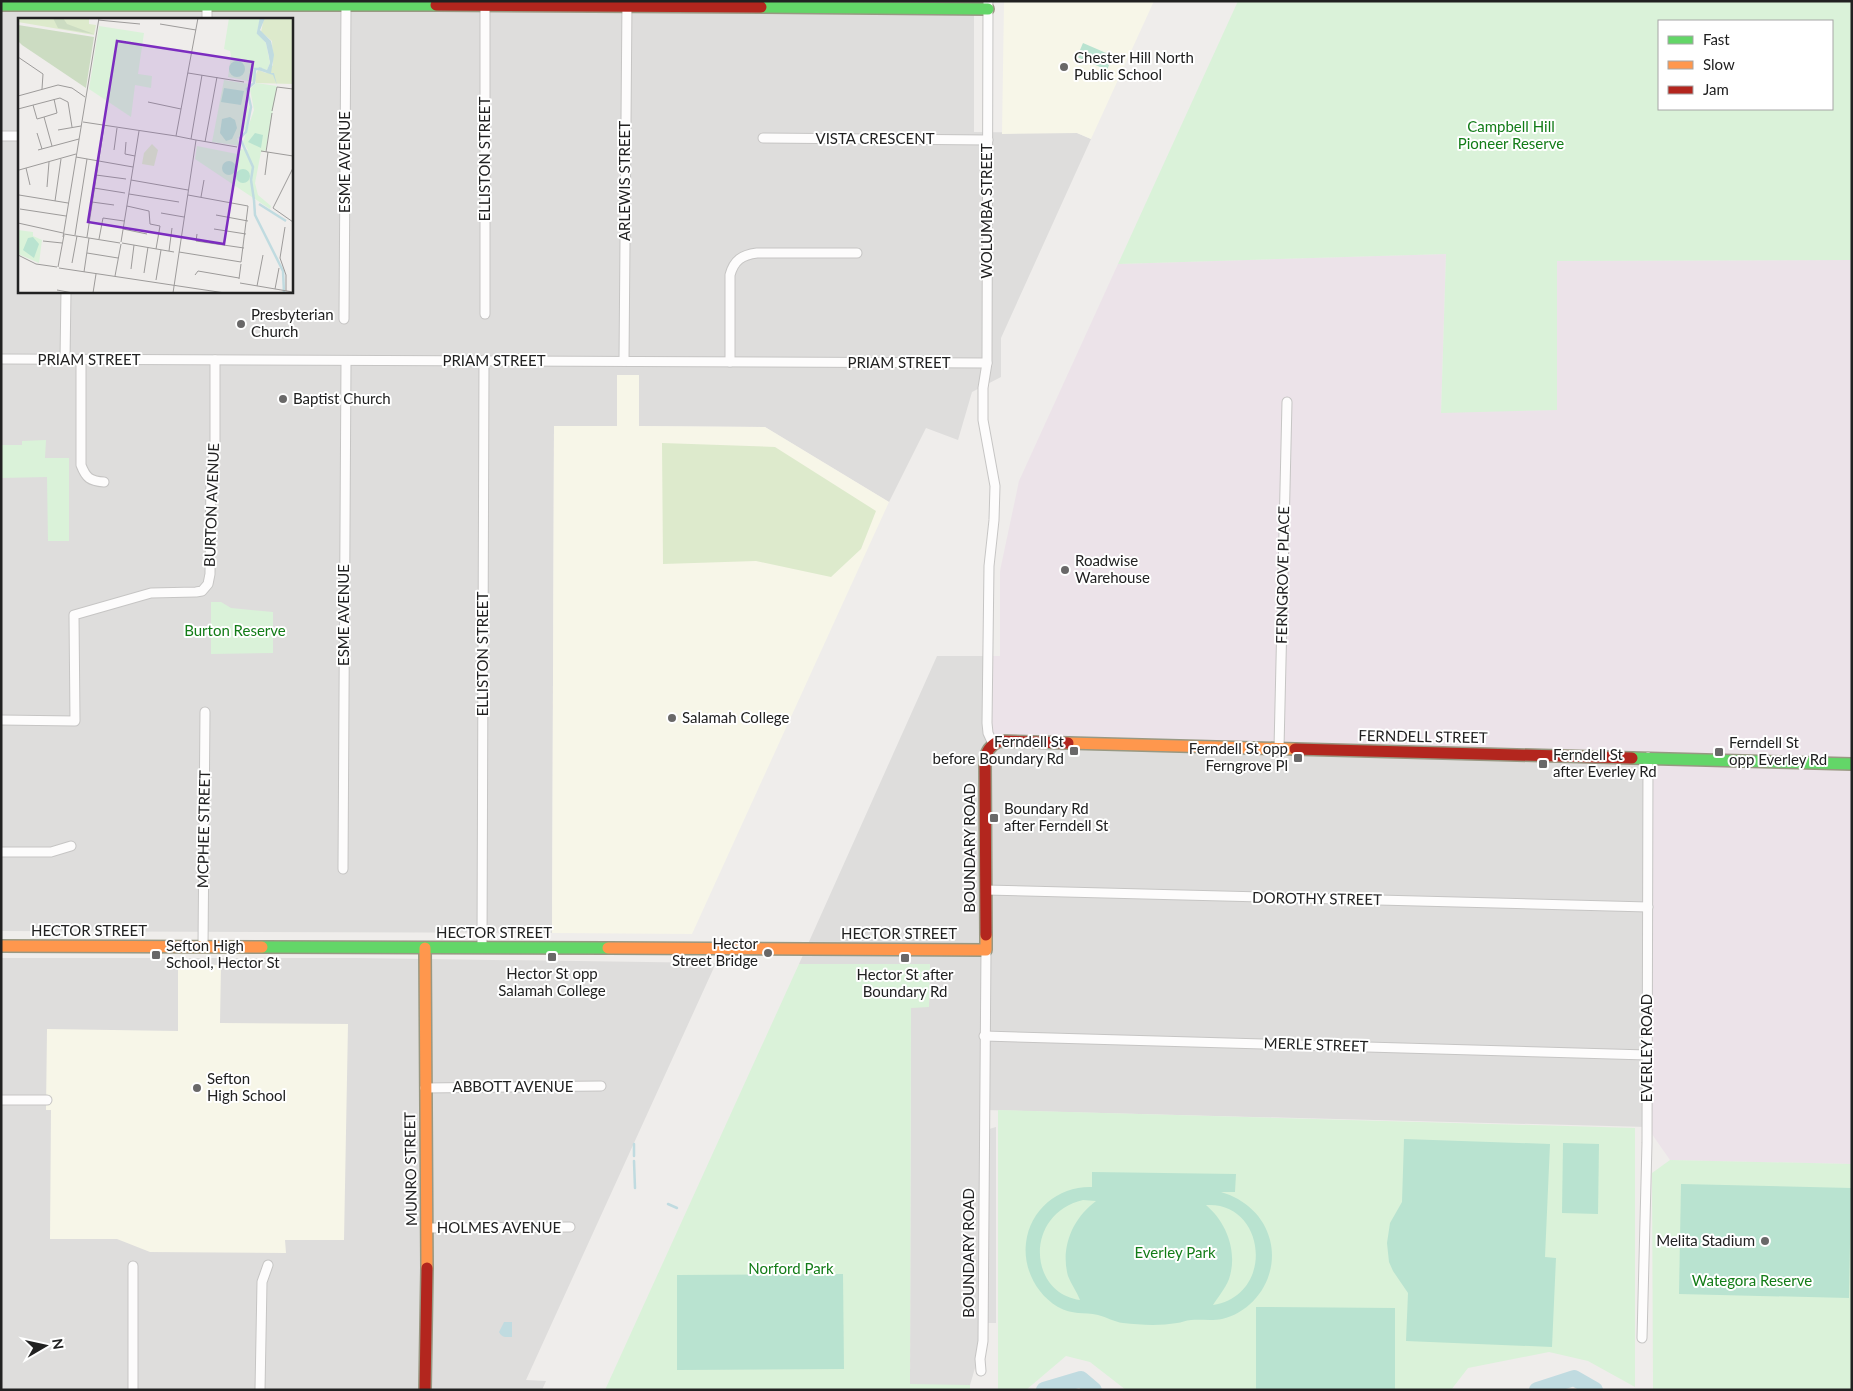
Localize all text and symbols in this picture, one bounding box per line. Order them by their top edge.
inset map [18,18,292,292]
legend [1658,20,1833,110]
text: Fast [1703,30,1730,48]
place label: Chester Hill North Public School [1074,48,1194,83]
text: Slow [1703,55,1735,73]
marker: Chester Hill North Public School [1058,61,1070,73]
text: Jam [1703,80,1729,98]
street label: ELLISTON STREET [475,97,493,221]
street label: ESME AVENUE [335,111,353,213]
park label: Campbell Hill Pioneer Reserve [1458,117,1564,152]
street label: ARLEWIS STREET [615,121,633,241]
street label: VISTA CRESCENT [815,129,935,147]
street label: WOLUMBA STREET [977,143,995,279]
place label: Presbyterian Church [251,305,334,340]
marker: Presbyterian Church [235,318,247,330]
street label: PRIAM STREET [37,350,141,368]
street label: PRIAM STREET [442,351,546,369]
street label: PRIAM STREET [847,353,951,371]
place label: Baptist Church [293,389,391,407]
marker: Baptist Church [277,393,289,405]
street label: BURTON AVENUE [200,443,222,567]
street label: FERNGROVE PLACE [1272,506,1292,644]
place label: Roadwise Warehouse [1075,551,1150,586]
street label: ESME AVENUE [334,564,352,666]
marker: Roadwise Warehouse [1059,564,1071,576]
street label: ELLISTON STREET [473,592,491,716]
park label: Burton Reserve [184,621,286,639]
place label: Salamah College [682,708,790,726]
marker: Salamah College [666,712,678,724]
street label: FERNDELL STREET [1358,726,1488,746]
place label: Ferndell St before Boundary Rd [933,732,1065,767]
place label: Ferndell St opp Everley Rd [1729,733,1827,768]
place label: Ferndell St opp Ferngrove Pl [1189,739,1288,774]
marker: Ferndell St before Boundary Rd [1068,745,1080,757]
place label: Ferndell St after Everley Rd [1553,745,1657,780]
marker: Ferndell St opp Everley Rd [1713,746,1725,758]
marker: Ferndell St opp Ferngrove Pl [1292,752,1304,764]
marker: Ferndell St after Everley Rd [1537,758,1549,770]
street label: MCPHEE STREET [193,770,213,888]
street label: BOUNDARY ROAD [960,783,978,913]
place label: Boundary Rd after Ferndell St [1004,799,1109,834]
marker: Boundary Rd after Ferndell St [988,812,1000,824]
street label: DOROTHY STREET [1252,888,1382,908]
street label: HECTOR STREET [31,921,147,939]
street label: HECTOR STREET [436,923,552,941]
street label: HECTOR STREET [841,924,957,942]
place label: Hector Street Bridge [672,934,759,969]
place label: Sefton High School, Hector St [166,936,280,971]
marker: Hector Street Bridge [762,947,774,959]
marker: Sefton High School, Hector St [150,949,162,961]
marker: Hector St opp Salamah College [546,951,558,963]
marker: Hector St after Boundary Rd [899,952,911,964]
place label: Hector St opp Salamah College [498,964,606,999]
place label: Hector St after Boundary Rd [856,965,954,1000]
street label: EVERLEY ROAD [1637,994,1655,1102]
street label: MERLE STREET [1263,1033,1369,1055]
place label: Sefton High School [207,1069,286,1104]
street label: ABBOTT AVENUE [453,1077,574,1095]
marker: Sefton High School [191,1082,203,1094]
street label: MUNRO STREET [400,1112,420,1226]
street label: BOUNDARY ROAD [959,1188,977,1318]
street label: HOLMES AVENUE [437,1218,561,1236]
place label: Melita Stadium [1656,1231,1755,1249]
marker: Melita Stadium [1759,1235,1771,1247]
park label: Everley Park [1135,1243,1216,1261]
park label: Norford Park [748,1259,834,1277]
park label: Wategora Reserve [1692,1271,1812,1289]
north arrow [20,1321,70,1371]
text: N [49,1337,68,1351]

